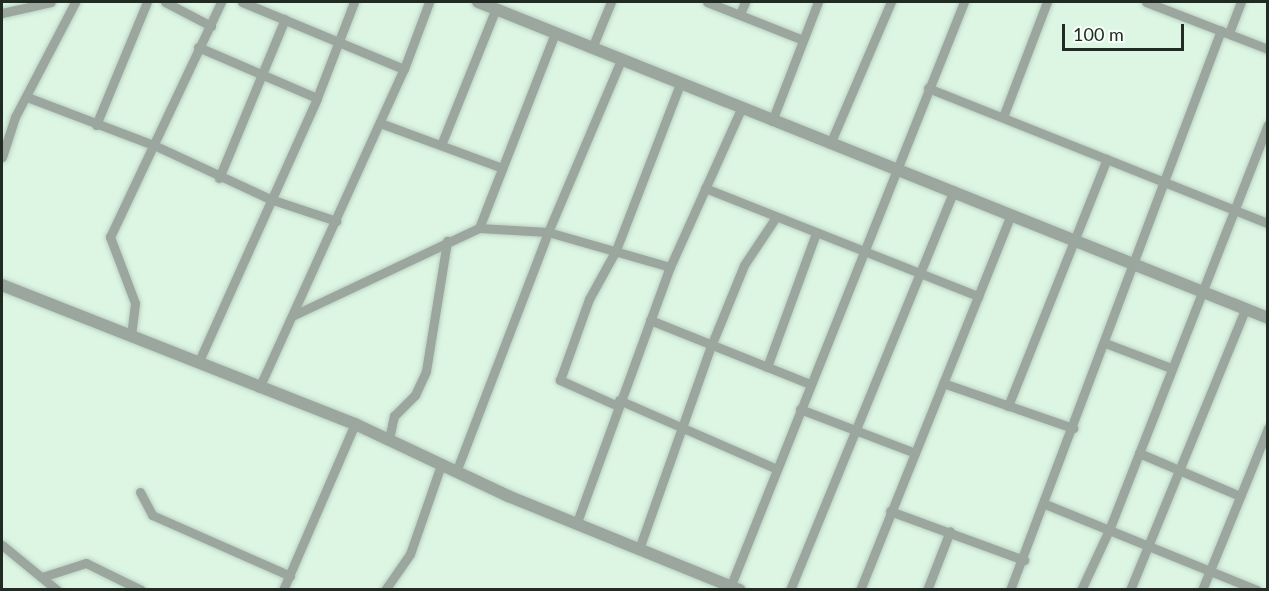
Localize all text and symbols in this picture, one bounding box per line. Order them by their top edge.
scale bar [1065,12,1186,50]
text: 100 m [1073,23,1124,45]

